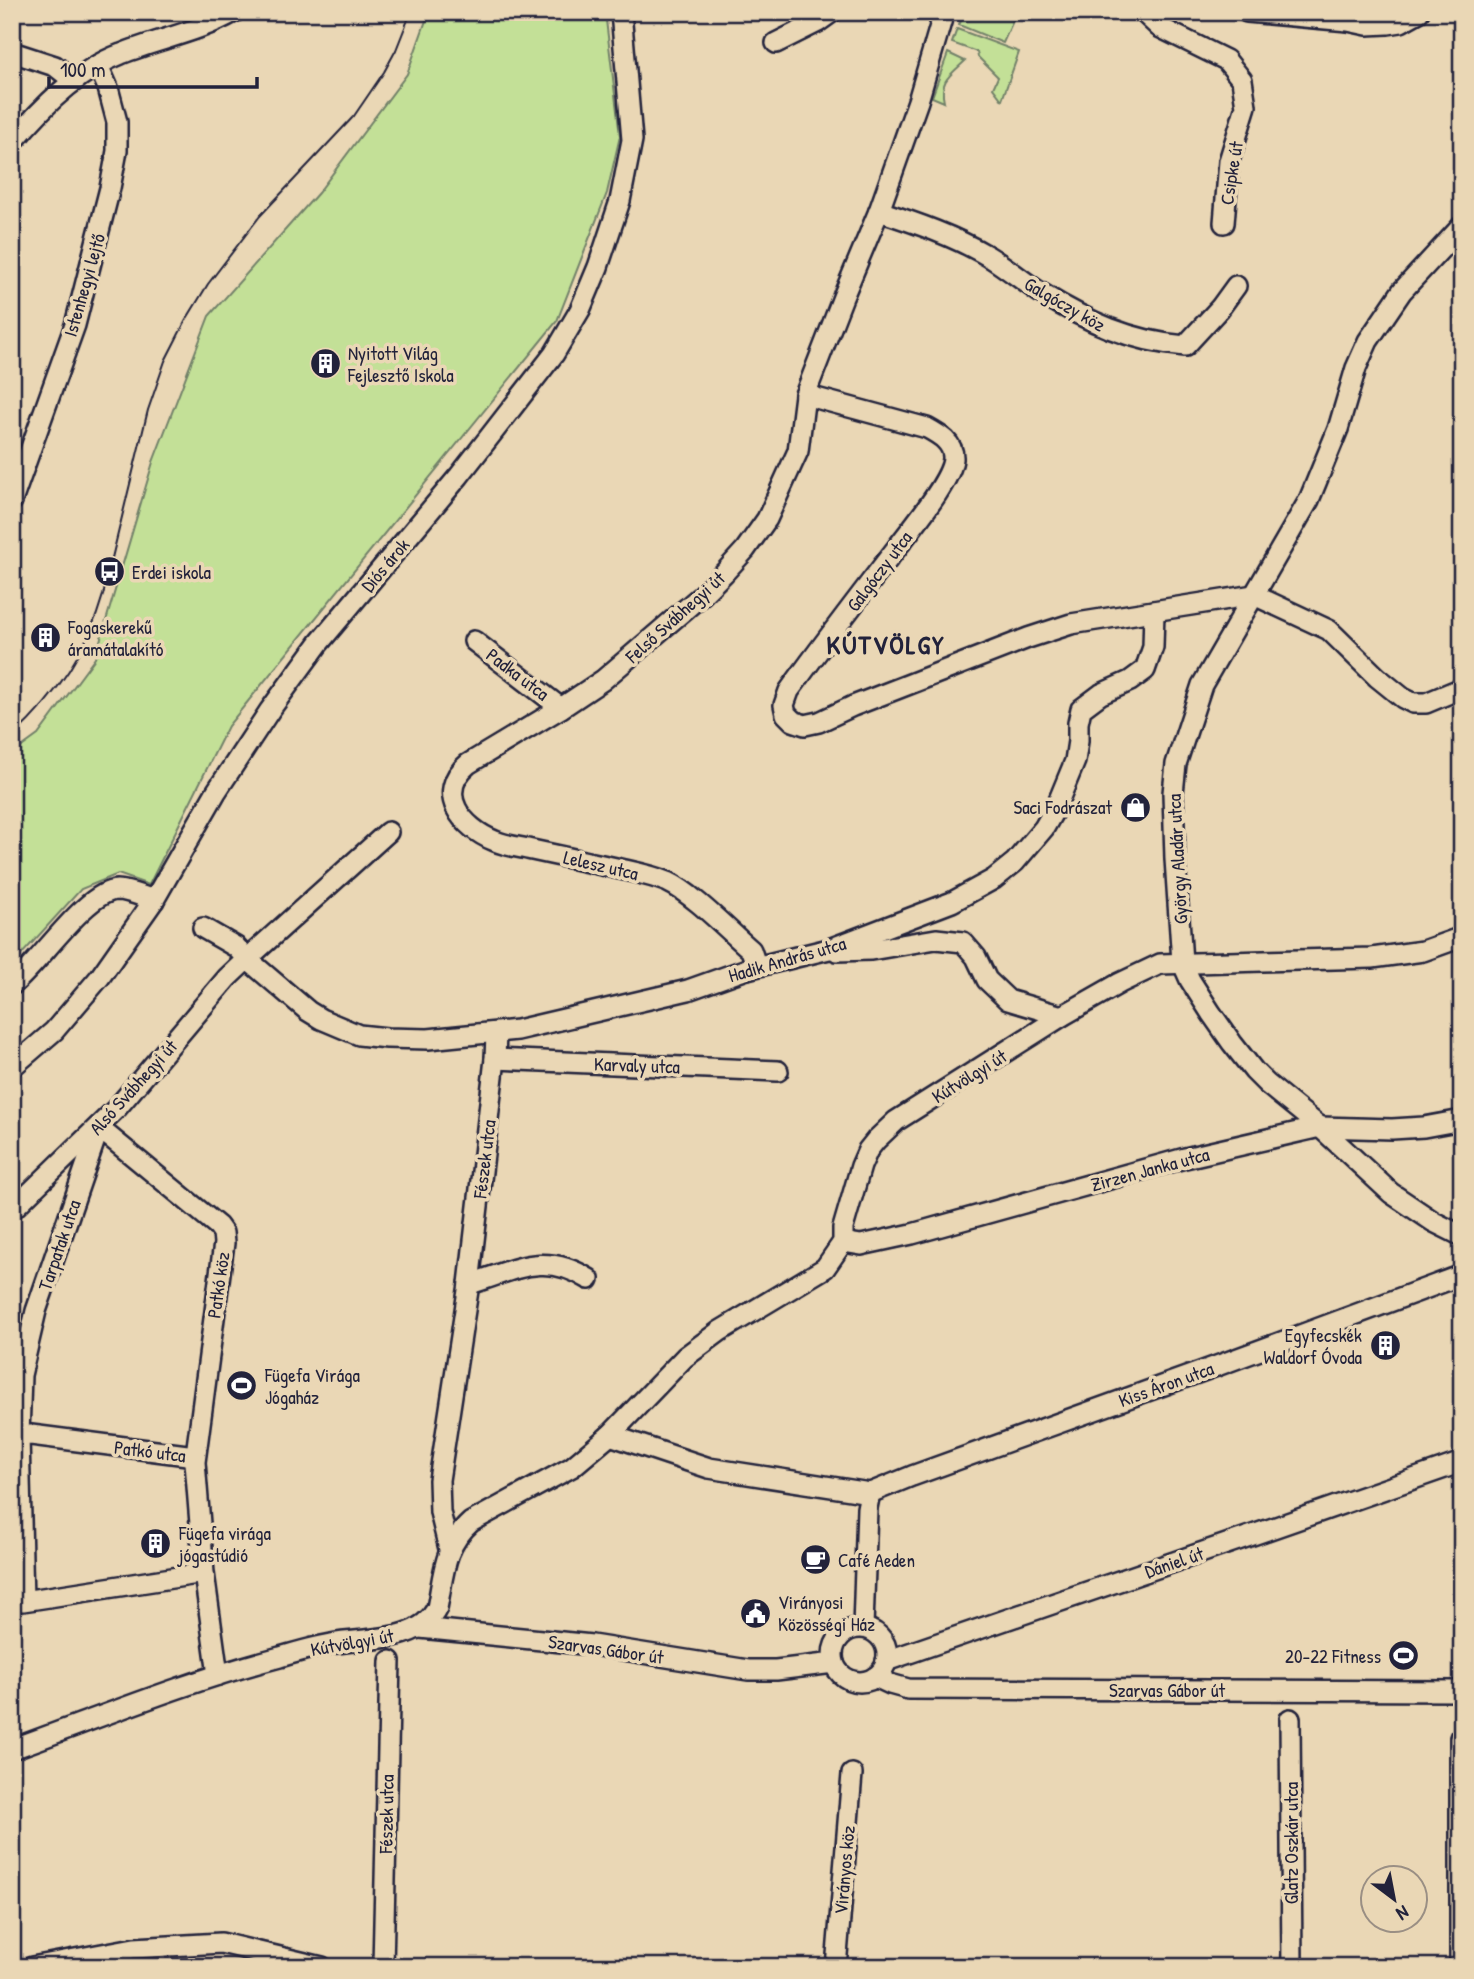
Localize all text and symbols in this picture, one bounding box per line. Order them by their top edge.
scale bar [49,46,257,90]
text: 100 m [60,55,106,84]
street label: Csipke út [1213,139,1249,207]
street label: Istenhegyi lejtő [57,230,111,340]
street label: Galgóczy köz [1020,270,1110,338]
place label: Nyitott Világ Fejlesztő Iskola [347,340,454,388]
building icon: Nyitott Világ Fejlesztő Iskola [308,347,342,381]
street label: Galgóczy utca [840,525,918,617]
street label: Diós árok [355,532,415,597]
bus stop icon: Erdei iskola [92,555,126,589]
place label: Erdei iskola [132,559,211,585]
street label: Felső Svábhegyi út [619,565,731,669]
place label: Fogaskerekű áramátalakító [67,614,164,662]
building icon: Fogaskerekű áramátalakító [28,621,62,655]
district label: KÚTVÖLGY [827,627,945,662]
street label: Padka utca [481,642,555,707]
shop icon: Saci Fodrászat [1118,790,1152,824]
street label: György Aladár utca [1161,793,1193,925]
place label: Saci Fodrászat [1013,794,1112,820]
street label: Lelesz utca [561,844,641,886]
street label: Hadik András utca [725,930,849,988]
street label: Alsó Svábhegyi út [83,1033,183,1140]
street label: Kútvölgyi út [927,1043,1012,1109]
street label: Karvaly utca [593,1051,681,1080]
street label: Fészek utca [466,1118,502,1201]
street label: Zirzen Janka utca [1088,1141,1213,1197]
street label: Tarpatak utca [31,1196,87,1294]
street label: Patkó köz [200,1250,236,1320]
place label: Egyfecskék Waldorf Óvoda [1264,1322,1363,1370]
building icon: Egyfecskék Waldorf Óvoda [1368,1329,1402,1363]
street label: Kiss Áron utca [1115,1355,1218,1413]
place label: Fügefa Virága Jógaház [264,1362,361,1410]
sports icon: Fügefa Virága Jógaház [225,1369,259,1403]
street label: Patkó utca [113,1434,188,1468]
place label: Fügefa virága jógastúdió [177,1520,271,1568]
building icon: Fügefa virága jógastúdió [139,1527,173,1561]
street label: Dániel út [1141,1540,1207,1584]
cafe icon: Café Aeden [798,1543,832,1577]
place label: Café Aeden [838,1547,915,1573]
place label: Virányosi Közösségi Ház [778,1589,875,1637]
public building icon: Virányosi Közösségi Ház [738,1596,772,1630]
street label: Kútvölgyi út [309,1622,396,1662]
street label: Szarvas Gábor út [547,1628,666,1670]
sports icon: 20-22 Fitness [1387,1639,1421,1673]
place label: 20-22 Fitness [1285,1643,1381,1669]
street label: Szarvas Gábor út [1109,1677,1226,1703]
street label: Fészek utca [372,1774,400,1855]
street label: Glatz Oszkár utca [1278,1781,1304,1904]
street label: Virányos köz [827,1824,861,1916]
north arrow [1358,1864,1428,1934]
text: N [1392,1900,1414,1927]

